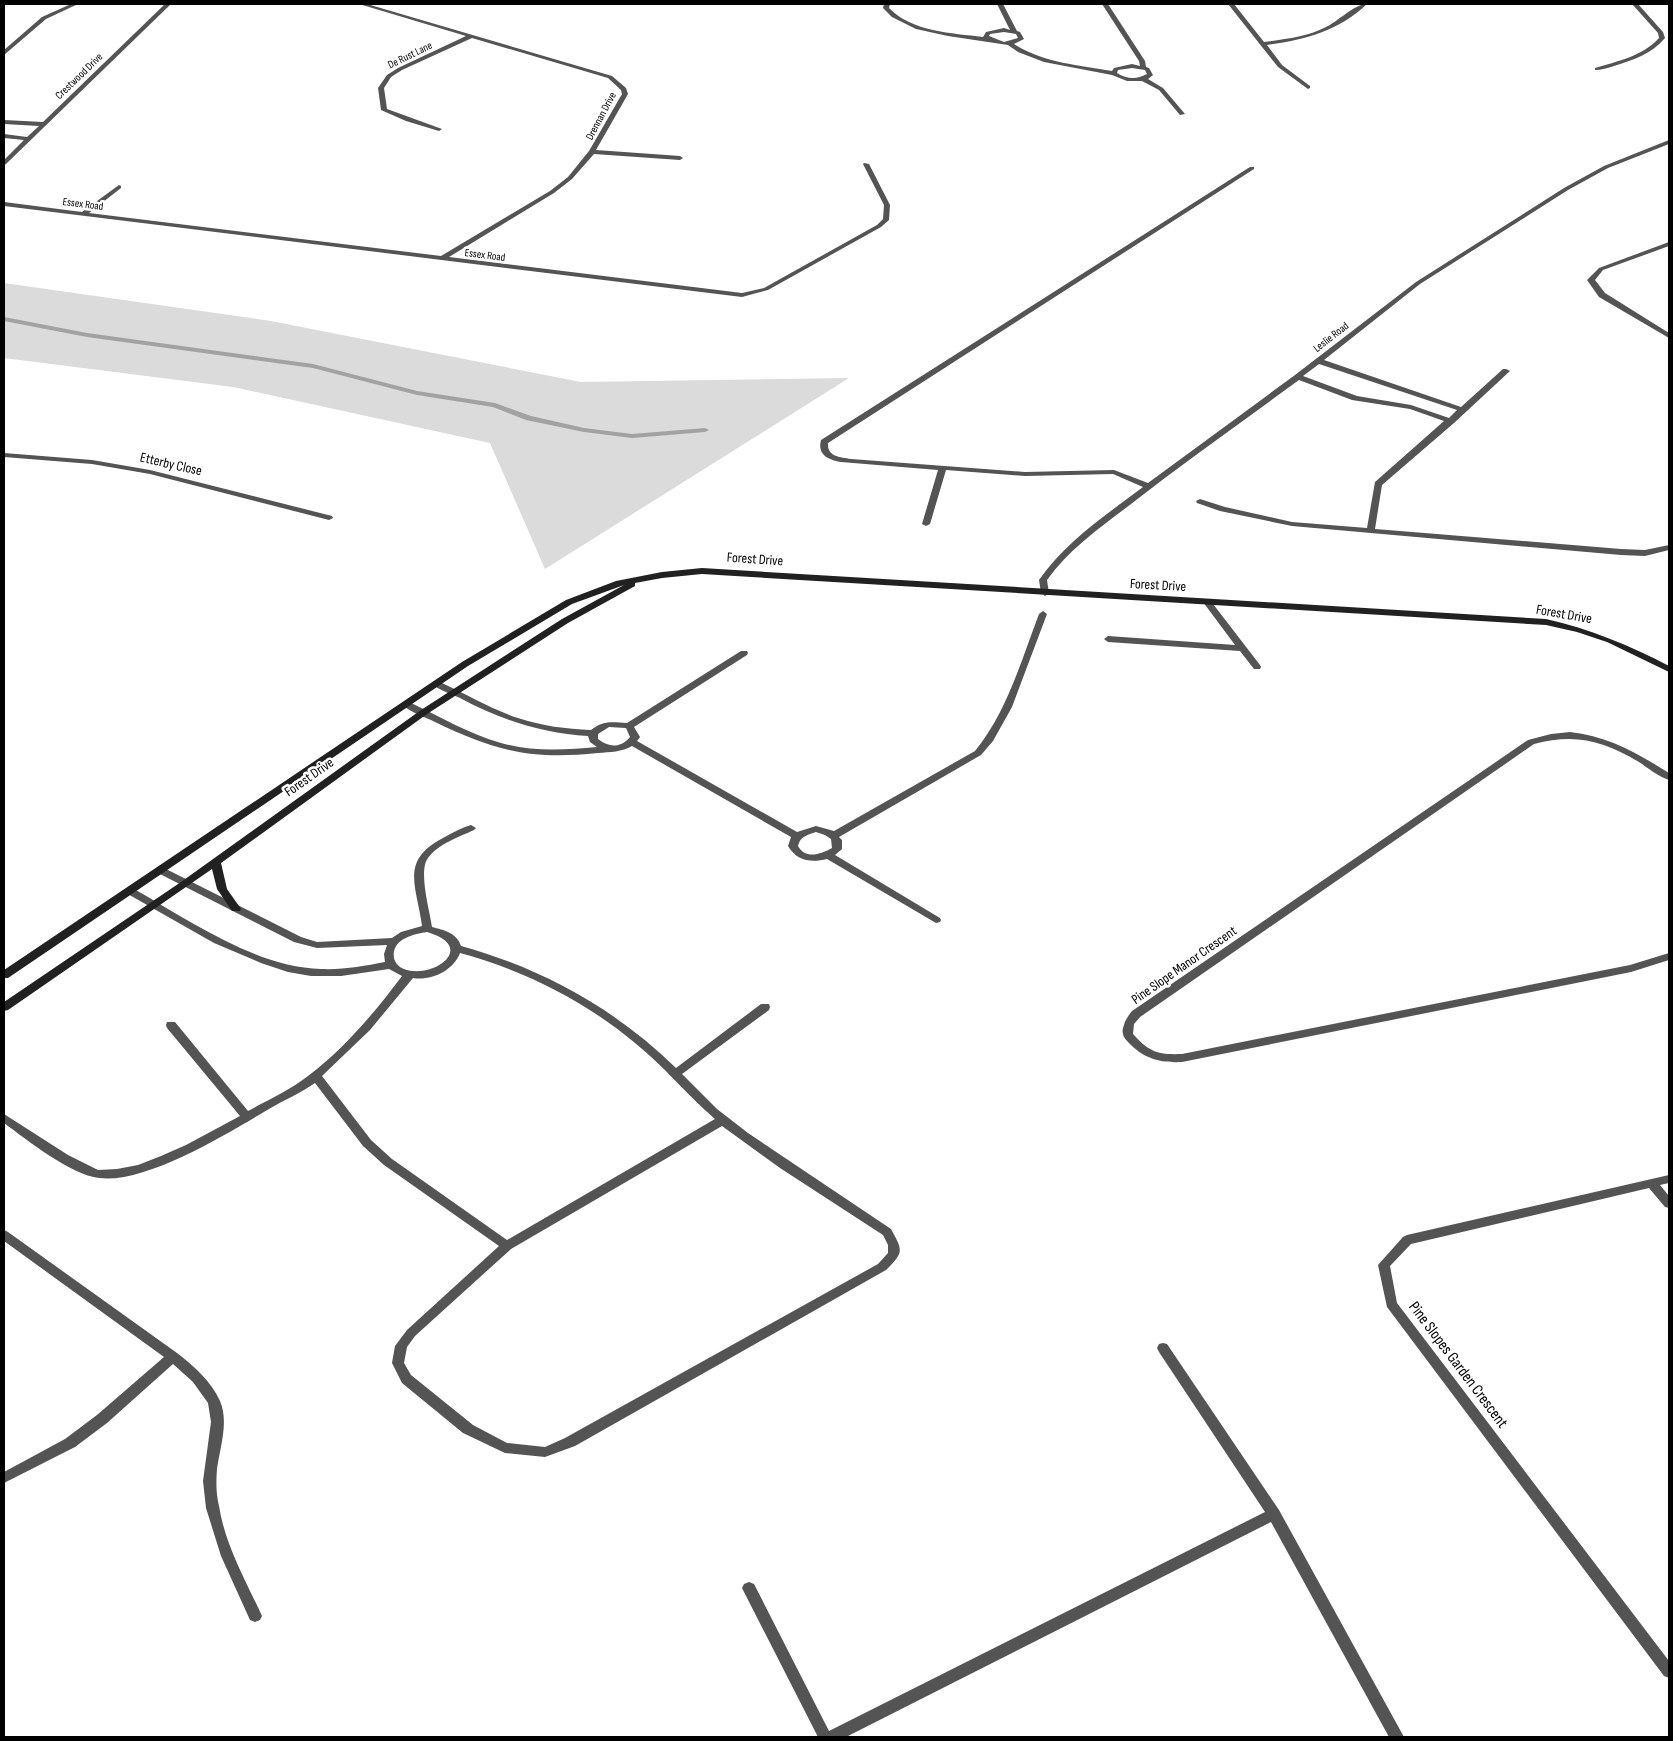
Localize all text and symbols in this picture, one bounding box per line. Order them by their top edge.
street label: De Rust Lane [386,39,434,71]
street label: Crestwood Drive [53,50,105,102]
street label: Drennan Drive [583,90,619,142]
street label: Essex Road [62,195,104,213]
street label: Essex Road [464,246,506,264]
street label: Leslie Road [1311,319,1352,355]
street label: Etterby Close [138,449,204,479]
street label: Forest Drive [726,549,784,569]
street label: Forest Drive [1129,575,1187,595]
street label: Forest Drive [1535,601,1593,627]
street label: Forest Drive [281,754,337,800]
street label: Pine Slope Manor Crescent [1128,922,1240,1008]
street label: Pine Slopes Garden Crescent [1404,1298,1512,1432]

